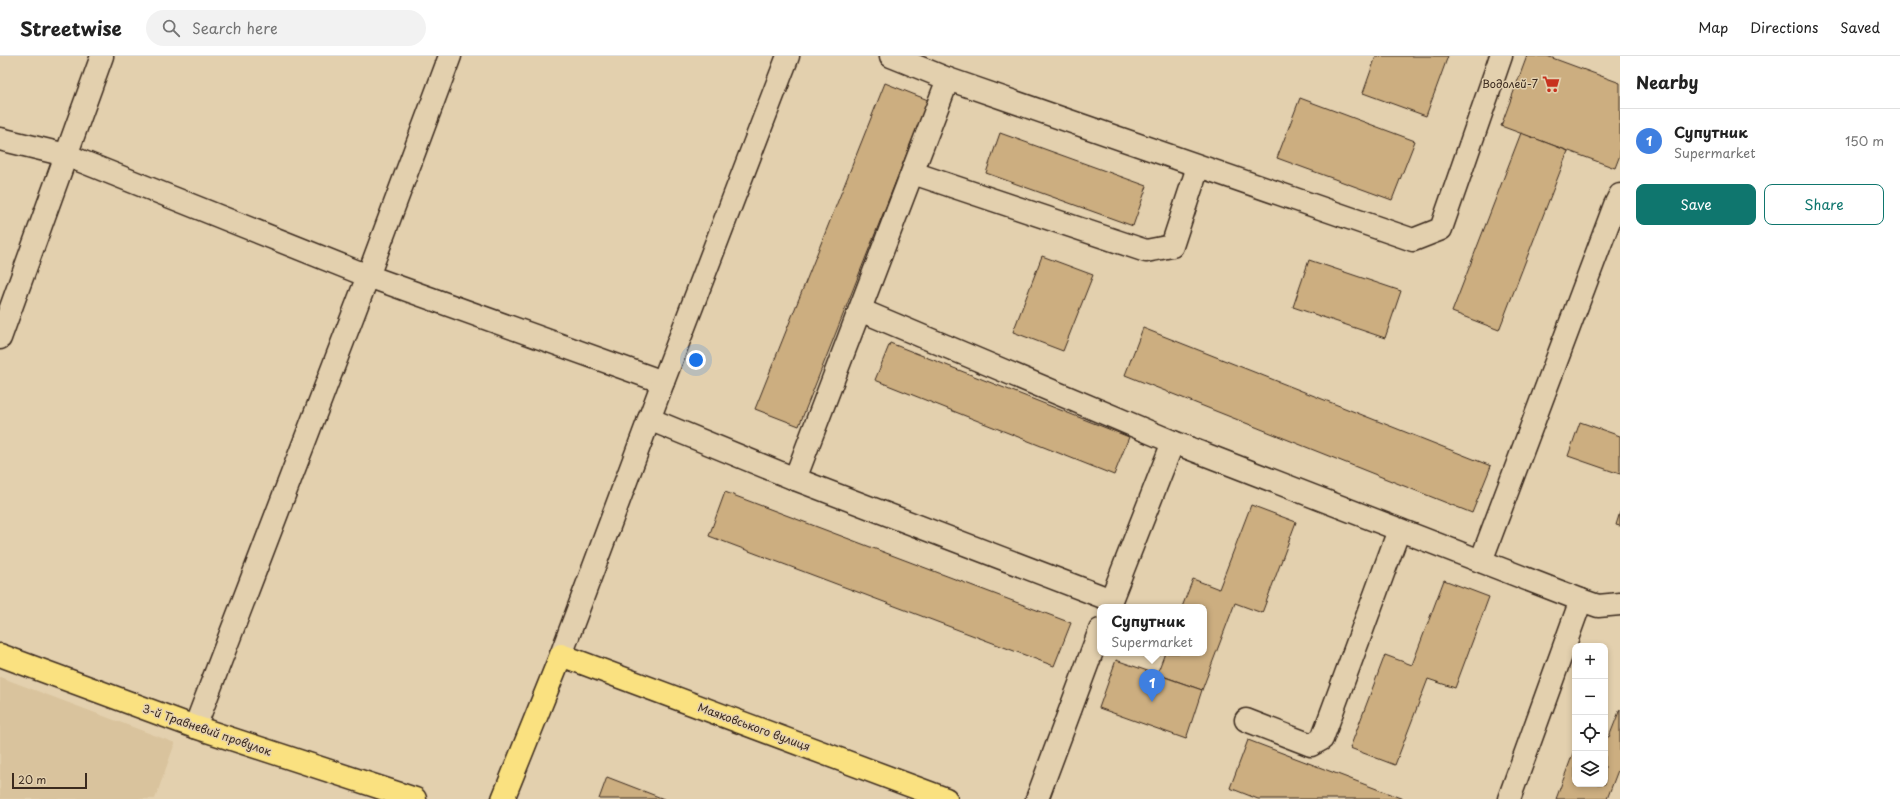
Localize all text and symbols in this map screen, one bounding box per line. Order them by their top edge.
search box [146,10,426,46]
text: Streetwise [20,14,122,42]
text: Search here [192,16,278,39]
icon: search [160,17,182,39]
text: Map [1698,17,1728,38]
text: Directions [1750,17,1818,38]
text: Saved [1840,17,1880,38]
text: Nearby [1636,69,1698,95]
supermarket icon: Водолей-7 [1541,74,1561,94]
place label: Водолей-7 [1482,75,1538,92]
text: Супутник [1674,120,1748,143]
text: 1 [1646,131,1652,150]
text: 150 m [1845,131,1884,150]
text: Supermarket [1674,143,1756,162]
button: Save [1636,184,1756,225]
button: Share [1764,184,1884,225]
your location [686,350,706,370]
popup [1097,604,1207,656]
text: Супутник [1111,609,1185,632]
text: Supermarket [1111,632,1193,651]
map controls [1572,643,1608,787]
button: + [1572,643,1608,679]
pin: 1 [1139,669,1165,702]
button: − [1572,679,1608,715]
street label: Маяковського вулиця [696,698,813,755]
street label: 3-й Травневий провулок [141,700,274,760]
button: locate [1572,715,1608,751]
button: layers [1572,751,1608,787]
scale bar [12,771,87,790]
text: 20 m [18,771,46,788]

